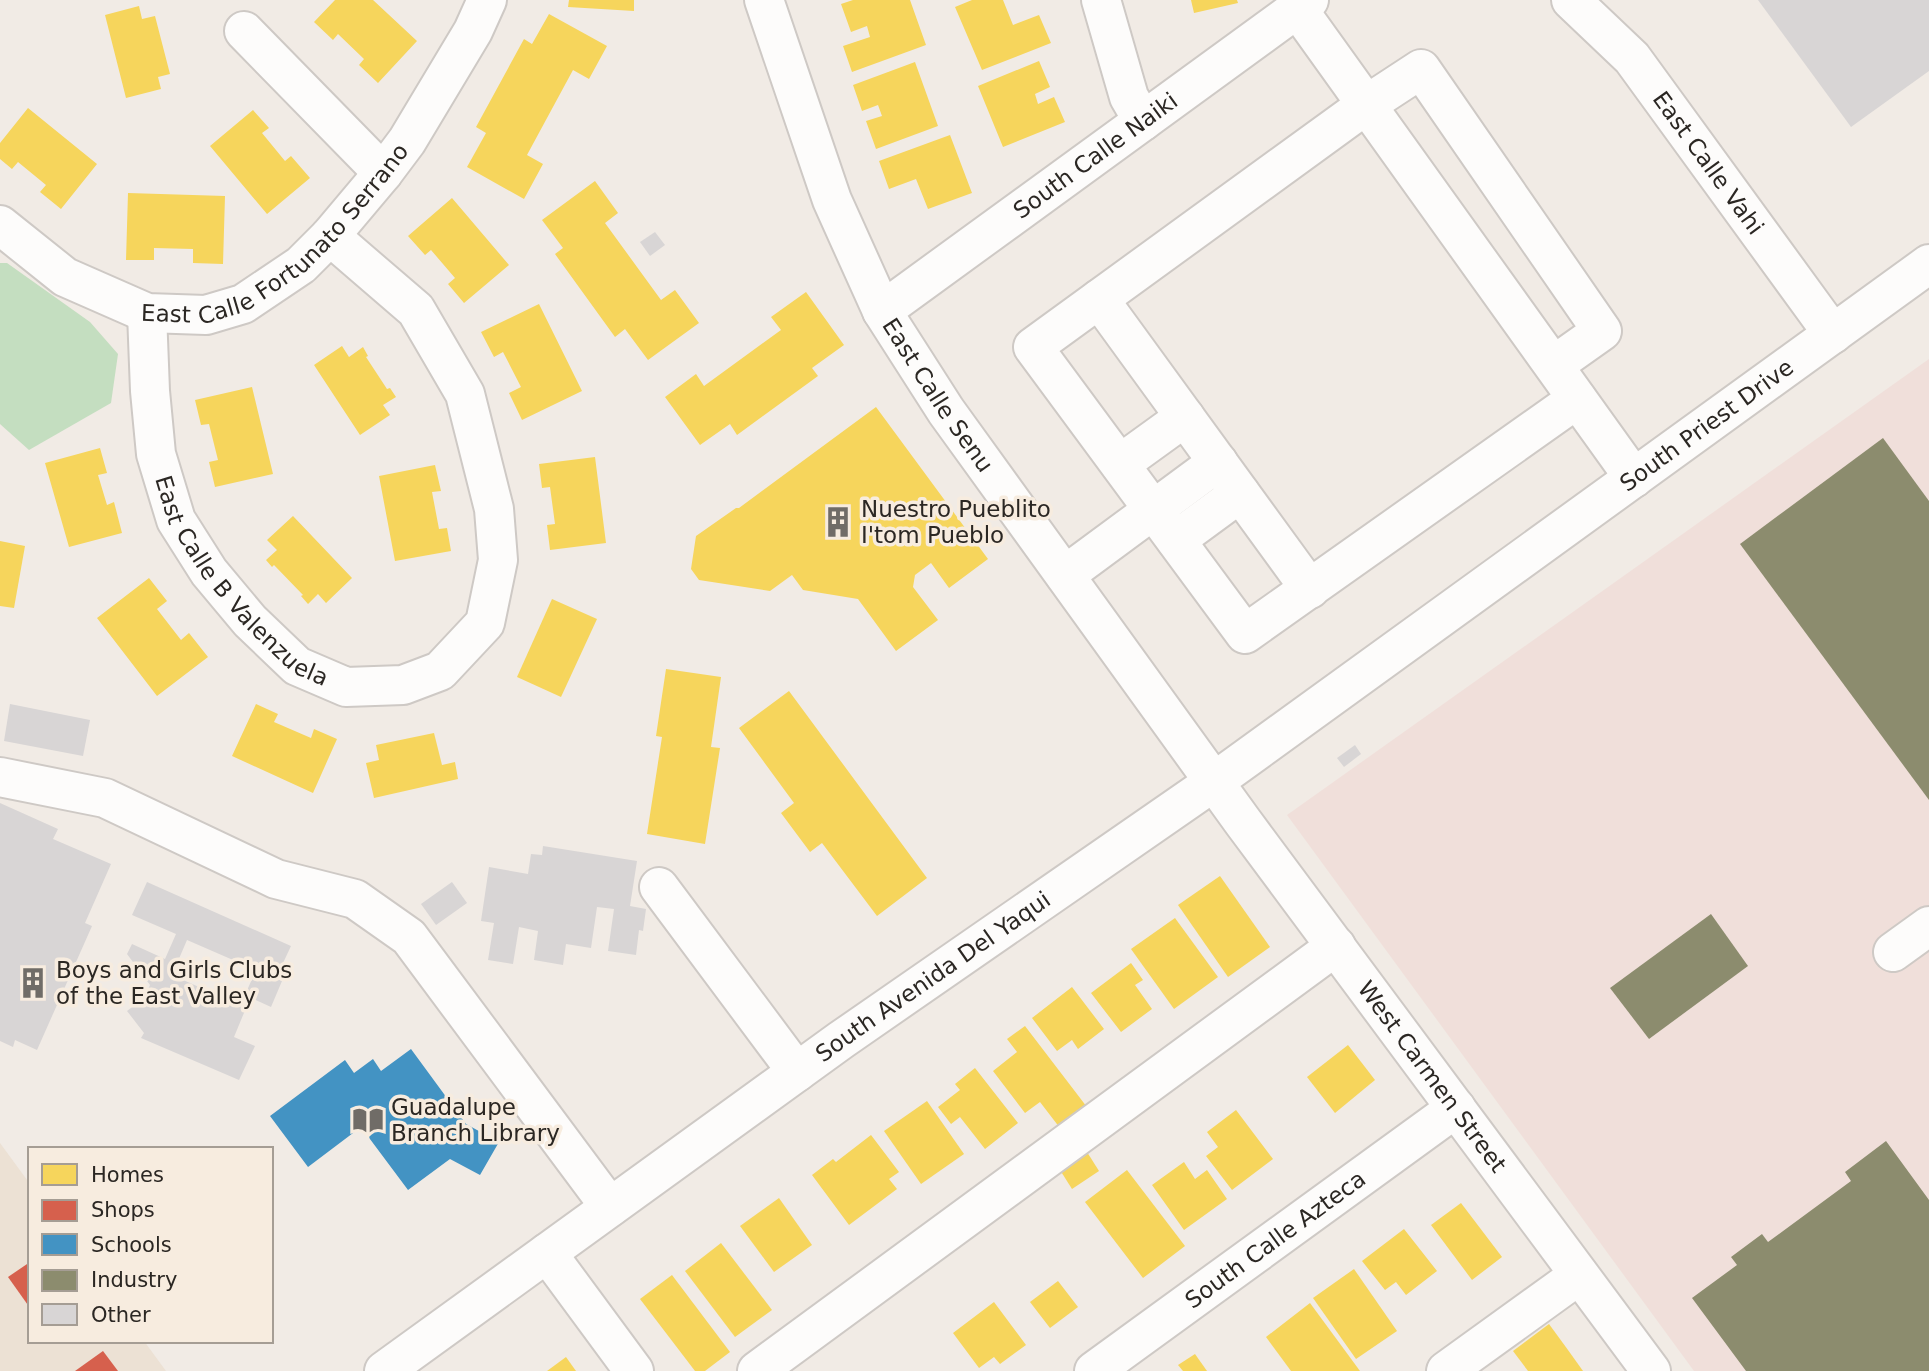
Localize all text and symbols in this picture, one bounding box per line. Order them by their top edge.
street label: East Calle Vahi [1648,86,1769,239]
street label: South Calle Naiki [1009,87,1182,224]
street label: East Calle Fortunato Serrano [141,138,413,330]
street label: East Calle Senu [877,314,999,477]
street label: South Priest Drive [1615,354,1798,496]
street label: East Calle B Valenzuela [150,472,332,691]
place label: Nuestro Pueblito I'tom Pueblo [861,496,1051,548]
building icon: Nuestro Pueblito I'tom Pueblo [821,505,855,539]
street label: South Avenida Del Yaqui [811,886,1055,1067]
place label: Boys and Girls Clubs of the East Valley [56,957,292,1009]
building icon: Boys and Girls Clubs of the East Valley [16,966,50,1000]
street label: West Carmen Street [1353,976,1512,1177]
place label: Guadalupe Branch Library [391,1094,560,1146]
library icon: Guadalupe Branch Library [351,1103,385,1137]
legend [28,1147,273,1343]
text: Homes [91,1163,164,1187]
street label: South Calle Azteca [1180,1165,1370,1313]
text: Shops [91,1198,155,1222]
text: Schools [91,1233,172,1257]
text: Industry [91,1268,177,1292]
text: Other [91,1303,151,1327]

